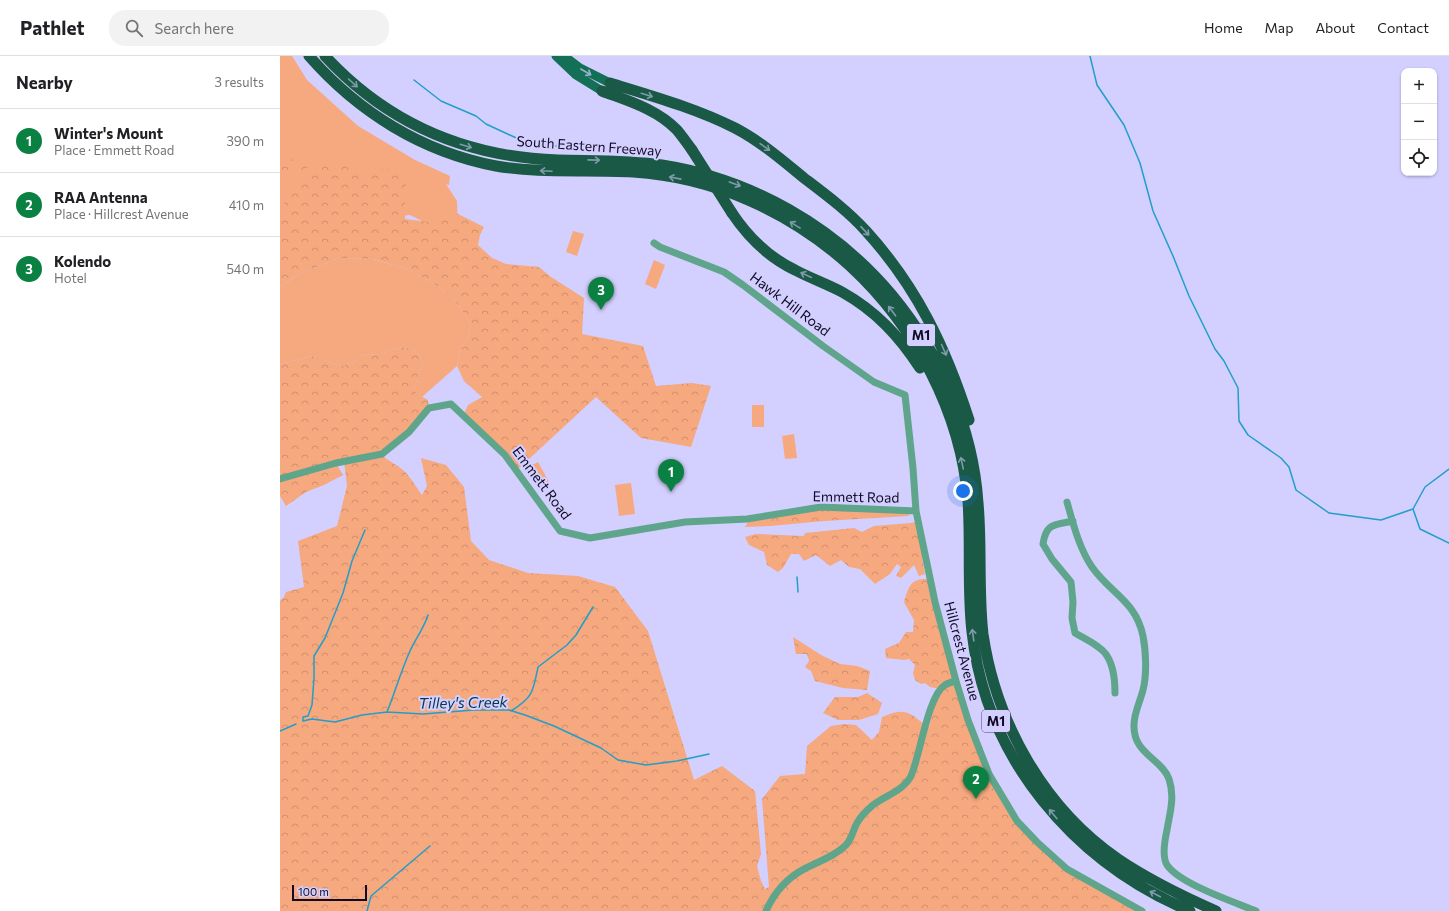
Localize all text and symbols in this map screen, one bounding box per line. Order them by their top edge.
search box [109,10,389,46]
text: Pathlet [20,16,85,39]
icon: search [123,17,145,39]
text: Search here [155,19,234,37]
text: Home [1204,19,1243,36]
text: Map [1265,19,1293,36]
text: About [1315,19,1355,36]
text: Contact [1377,19,1429,36]
one-way arrow [580,68,592,76]
map controls [1401,68,1437,176]
button: + [1401,68,1437,104]
text: Nearby [16,72,73,93]
text: 3 results [215,74,264,90]
one-way arrow [348,79,358,88]
one-way arrow [640,92,653,99]
button: − [1401,104,1437,140]
text: Winter's Mount [54,124,163,142]
street label: South Eastern Freeway [516,132,662,159]
text: 1 [26,133,32,149]
text: 390 m [226,133,264,149]
button: locate [1401,140,1437,176]
text: Place · Emmett Road [54,142,174,158]
one-way arrow [459,143,472,150]
one-way arrow [760,143,771,151]
one-way arrow [587,157,600,164]
one-way arrow [540,167,553,174]
one-way arrow [669,174,682,182]
one-way arrow [729,181,741,189]
text: RAA Antenna [54,188,148,206]
text: 2 [25,197,33,213]
text: 410 m [229,197,264,213]
text: Place · Hillcrest Avenue [54,206,189,222]
one-way arrow [790,220,801,229]
one-way arrow [860,225,869,235]
text: Kolendo [54,252,111,270]
text: 3 [25,261,33,277]
text: 540 m [226,261,264,277]
street label: Hawk Hill Road [747,268,834,339]
text: Hotel [54,270,87,286]
one-way arrow [800,271,812,278]
pin: 3 [588,277,614,310]
one-way arrow [887,306,896,317]
road number: M1 [907,324,935,346]
one-way arrow [941,344,948,356]
street label: Emmett Road [509,443,575,523]
one-way arrow [958,457,966,470]
pin: 1 [658,459,684,492]
your location [953,481,973,501]
street label: Emmett Road [812,487,900,506]
street label: Hillcrest Avenue [941,599,984,702]
one-way arrow [969,628,977,641]
water label: Tilley's Creek [418,692,509,712]
road number: M1 [982,710,1010,732]
pin: 2 [963,766,989,799]
one-way arrow [1049,809,1058,820]
scale bar [292,883,367,902]
text: 100 m [298,885,329,898]
one-way arrow [1149,890,1161,897]

